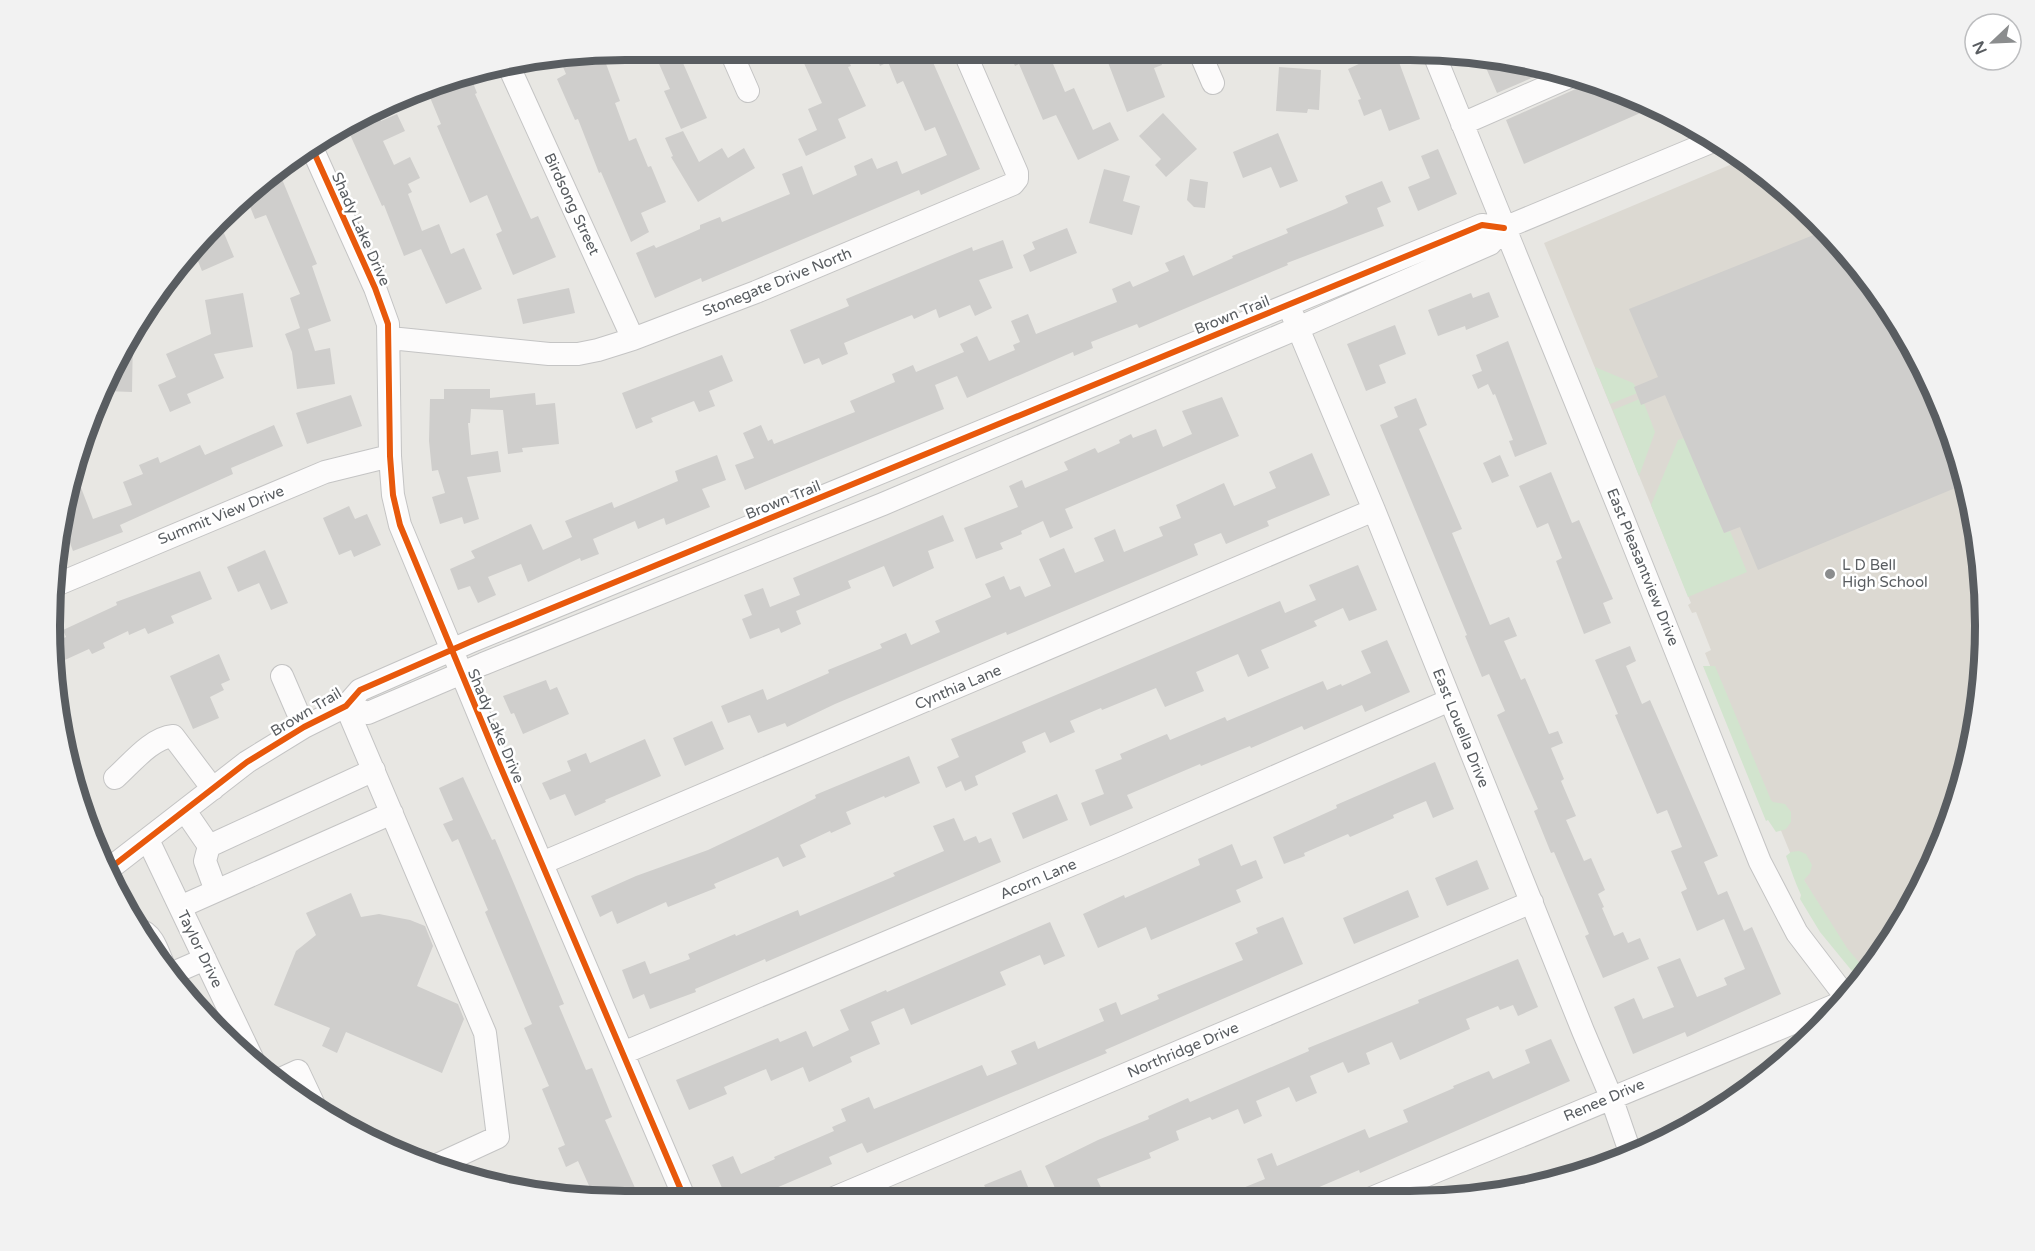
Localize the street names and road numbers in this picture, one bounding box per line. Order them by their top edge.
street label: Birdsong Street [540,150,604,258]
street label: Shady Lake Drive [328,169,394,289]
street label: Stonegate Drive North [700,244,854,320]
street label: Brown Trail [1192,292,1272,338]
street label: Brown Trail [743,477,823,523]
street label: Summit View Drive [155,482,287,548]
street label: East Pleasantview Drive [1603,486,1683,648]
street label: Cynthia Lane [912,661,1004,713]
street label: Shady Lake Drive [464,666,528,786]
street label: East Louella Drive [1429,666,1493,790]
street label: Brown Trail [267,684,345,740]
street label: Acorn Lane [997,855,1079,903]
street label: Taylor Drive [174,907,226,991]
street label: Northridge Drive [1125,1018,1241,1082]
street label: Renee Drive [1561,1075,1647,1125]

